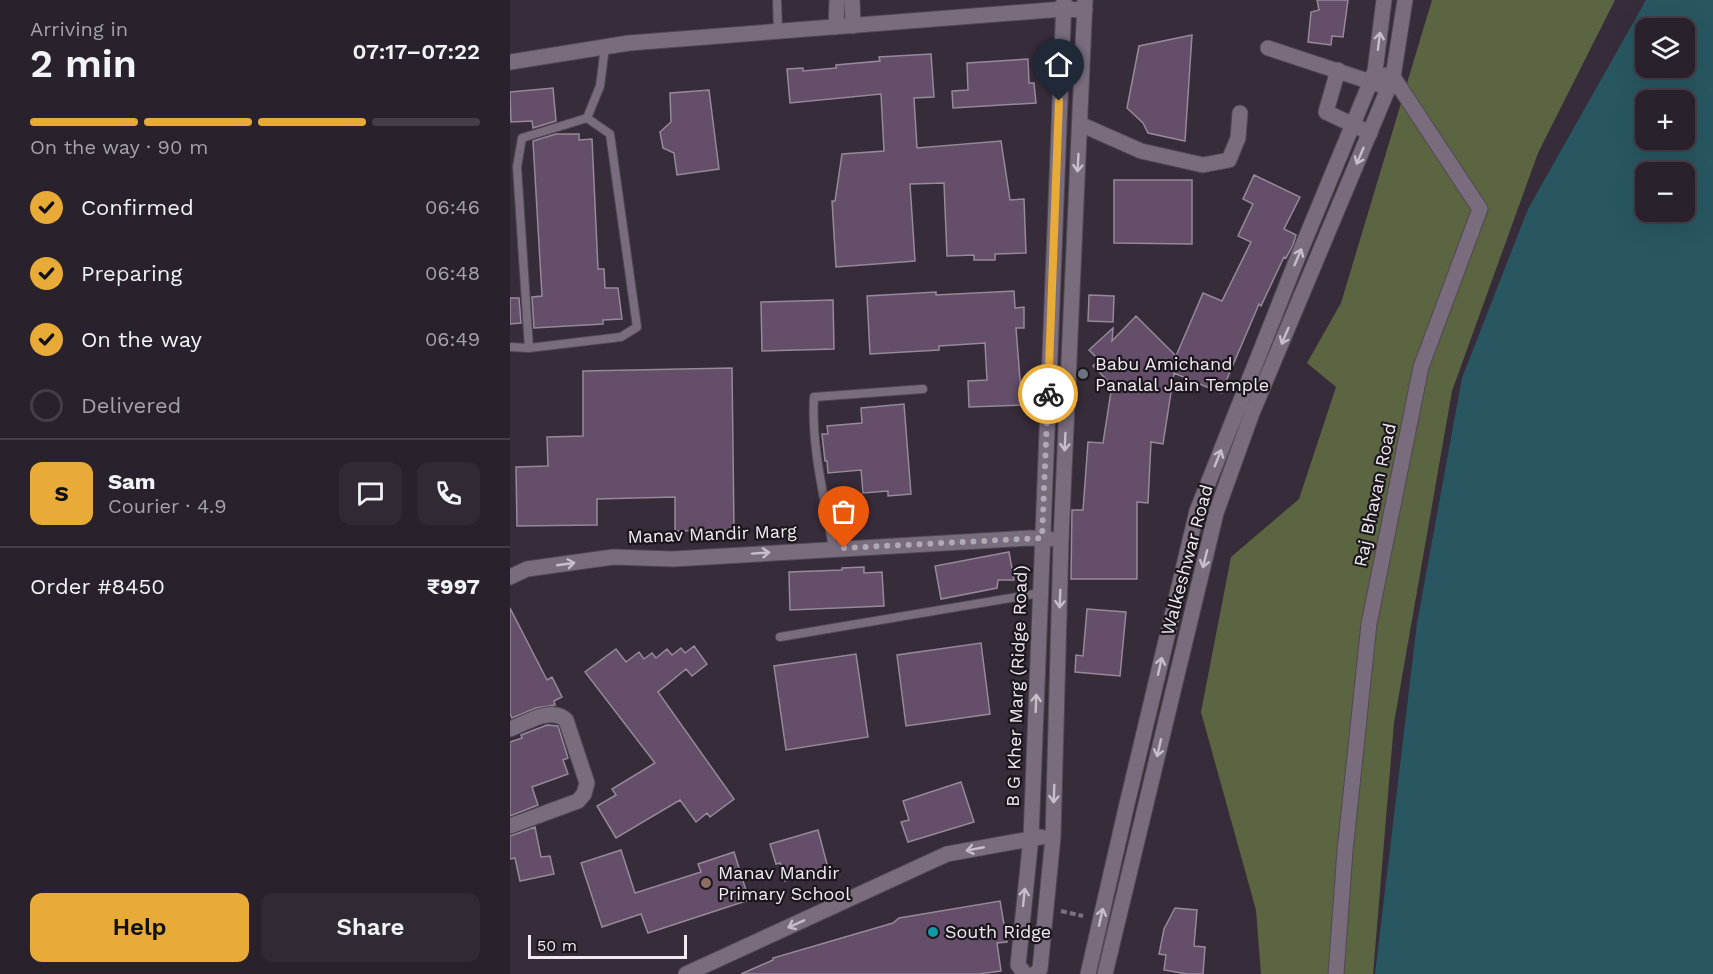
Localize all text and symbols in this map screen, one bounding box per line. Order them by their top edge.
text: Arriving in [30,17,128,41]
map controls [1635,18,1695,222]
button: layers [1635,18,1695,78]
one-way arrow [1374,31,1385,51]
text: 07:17–07:22 [352,39,480,64]
pin [1033,39,1084,101]
text: 2 min [30,41,137,86]
icon: home [1042,48,1075,81]
button: + [1635,90,1695,150]
text: On the way · 90 m [30,135,208,159]
one-way arrow [1354,146,1365,165]
one-way arrow [1072,153,1083,173]
button: − [1635,162,1695,222]
icon: check [30,191,63,224]
text: Confirmed [81,195,194,220]
text: 06:46 [425,195,480,219]
one-way arrow [1293,249,1304,267]
icon: check [30,257,63,290]
text: Preparing [81,261,182,286]
text: 06:48 [425,261,480,285]
icon: check [30,323,63,356]
one-way arrow [1279,326,1290,344]
text: On the way [81,327,202,352]
text: 06:49 [425,327,480,351]
place label: Babu Amichand Panalal Jain Temple [1095,353,1269,395]
courier [1018,364,1078,424]
marker: Babu Amichand Panalal Jain Temple [1076,367,1090,381]
icon: bike [1032,378,1065,411]
text: Delivered [81,393,181,418]
street label: Raj Bhavan Road [1349,421,1400,569]
one-way arrow [1060,432,1071,452]
one-way arrow [1213,449,1224,468]
button: chat [339,462,402,525]
button: phone [417,462,480,525]
text: Sam [108,469,156,494]
text: S [54,481,69,506]
street label: Walkeshwar Road [1156,482,1217,637]
pin [818,486,869,548]
text: Courier · 4.9 [108,494,227,518]
icon: bag [827,495,860,528]
street label: Manav Mandir Marg [627,520,797,547]
one-way arrow [750,547,770,558]
one-way arrow [1199,549,1211,568]
one-way arrow [556,558,576,569]
street label: B G Kher Marg (Ridge Road) [1002,565,1031,807]
text: Order #8450 [30,574,165,599]
text: ₹997 [427,574,480,599]
one-way arrow [1054,588,1065,608]
one-way arrow [1154,656,1166,675]
one-way arrow [1030,693,1042,713]
one-way arrow [1153,738,1165,757]
one-way arrow [1049,783,1060,803]
one-way arrow [966,844,985,855]
place label: Manav Mandir Primary School [718,862,851,904]
marker: Manav Mandir Primary School [699,876,713,890]
one-way arrow [1019,888,1030,908]
button: Help [30,893,249,962]
button: Share [261,893,480,962]
one-way arrow [1095,908,1107,927]
one-way arrow [787,919,805,931]
place label: South Ridge [945,921,1051,942]
marker: South Ridge [926,925,940,939]
scale bar [528,932,687,960]
text: 50 m [537,936,577,955]

